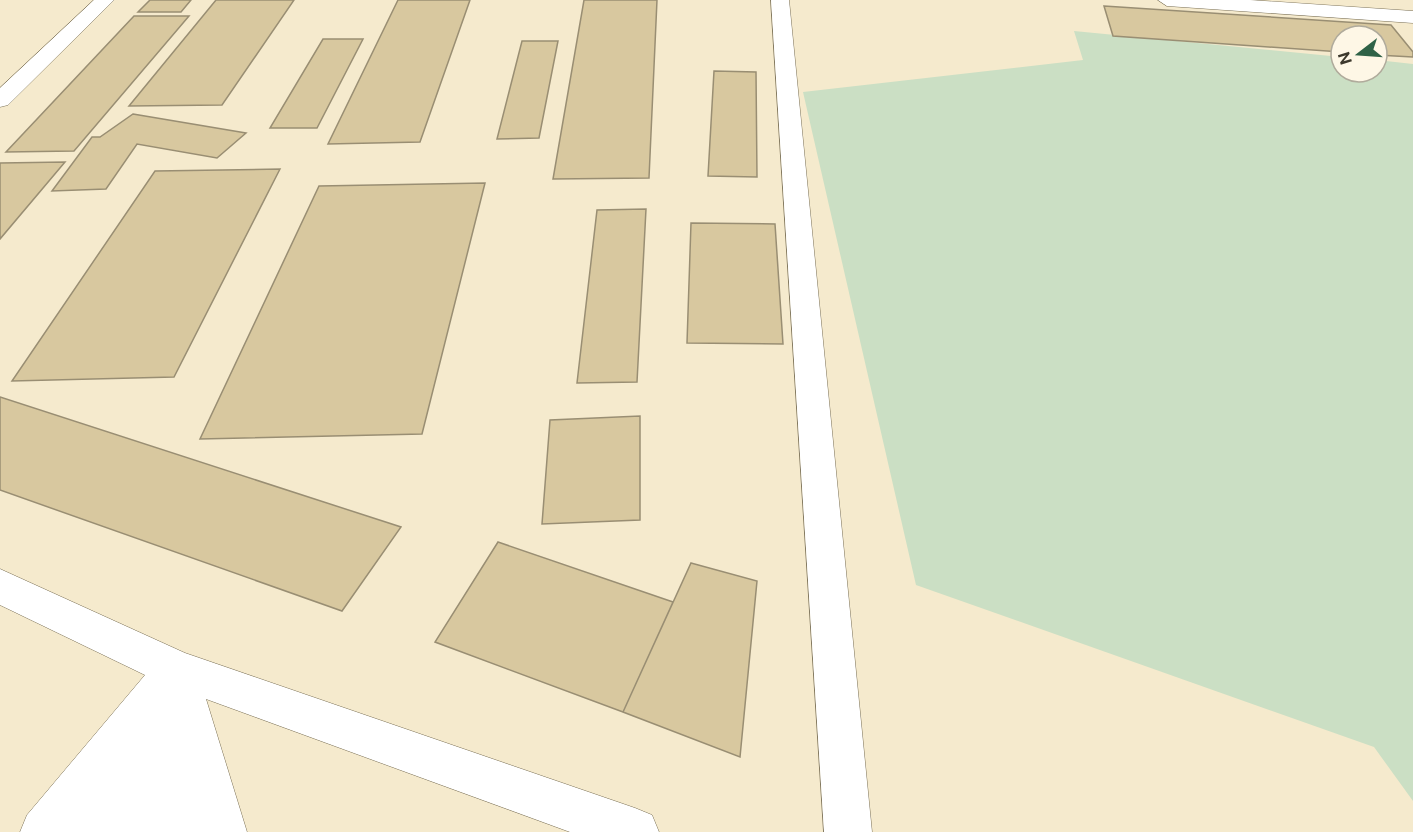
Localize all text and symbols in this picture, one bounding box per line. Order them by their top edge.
north arrow [1329,24,1389,84]
text: N [1334,49,1356,67]

